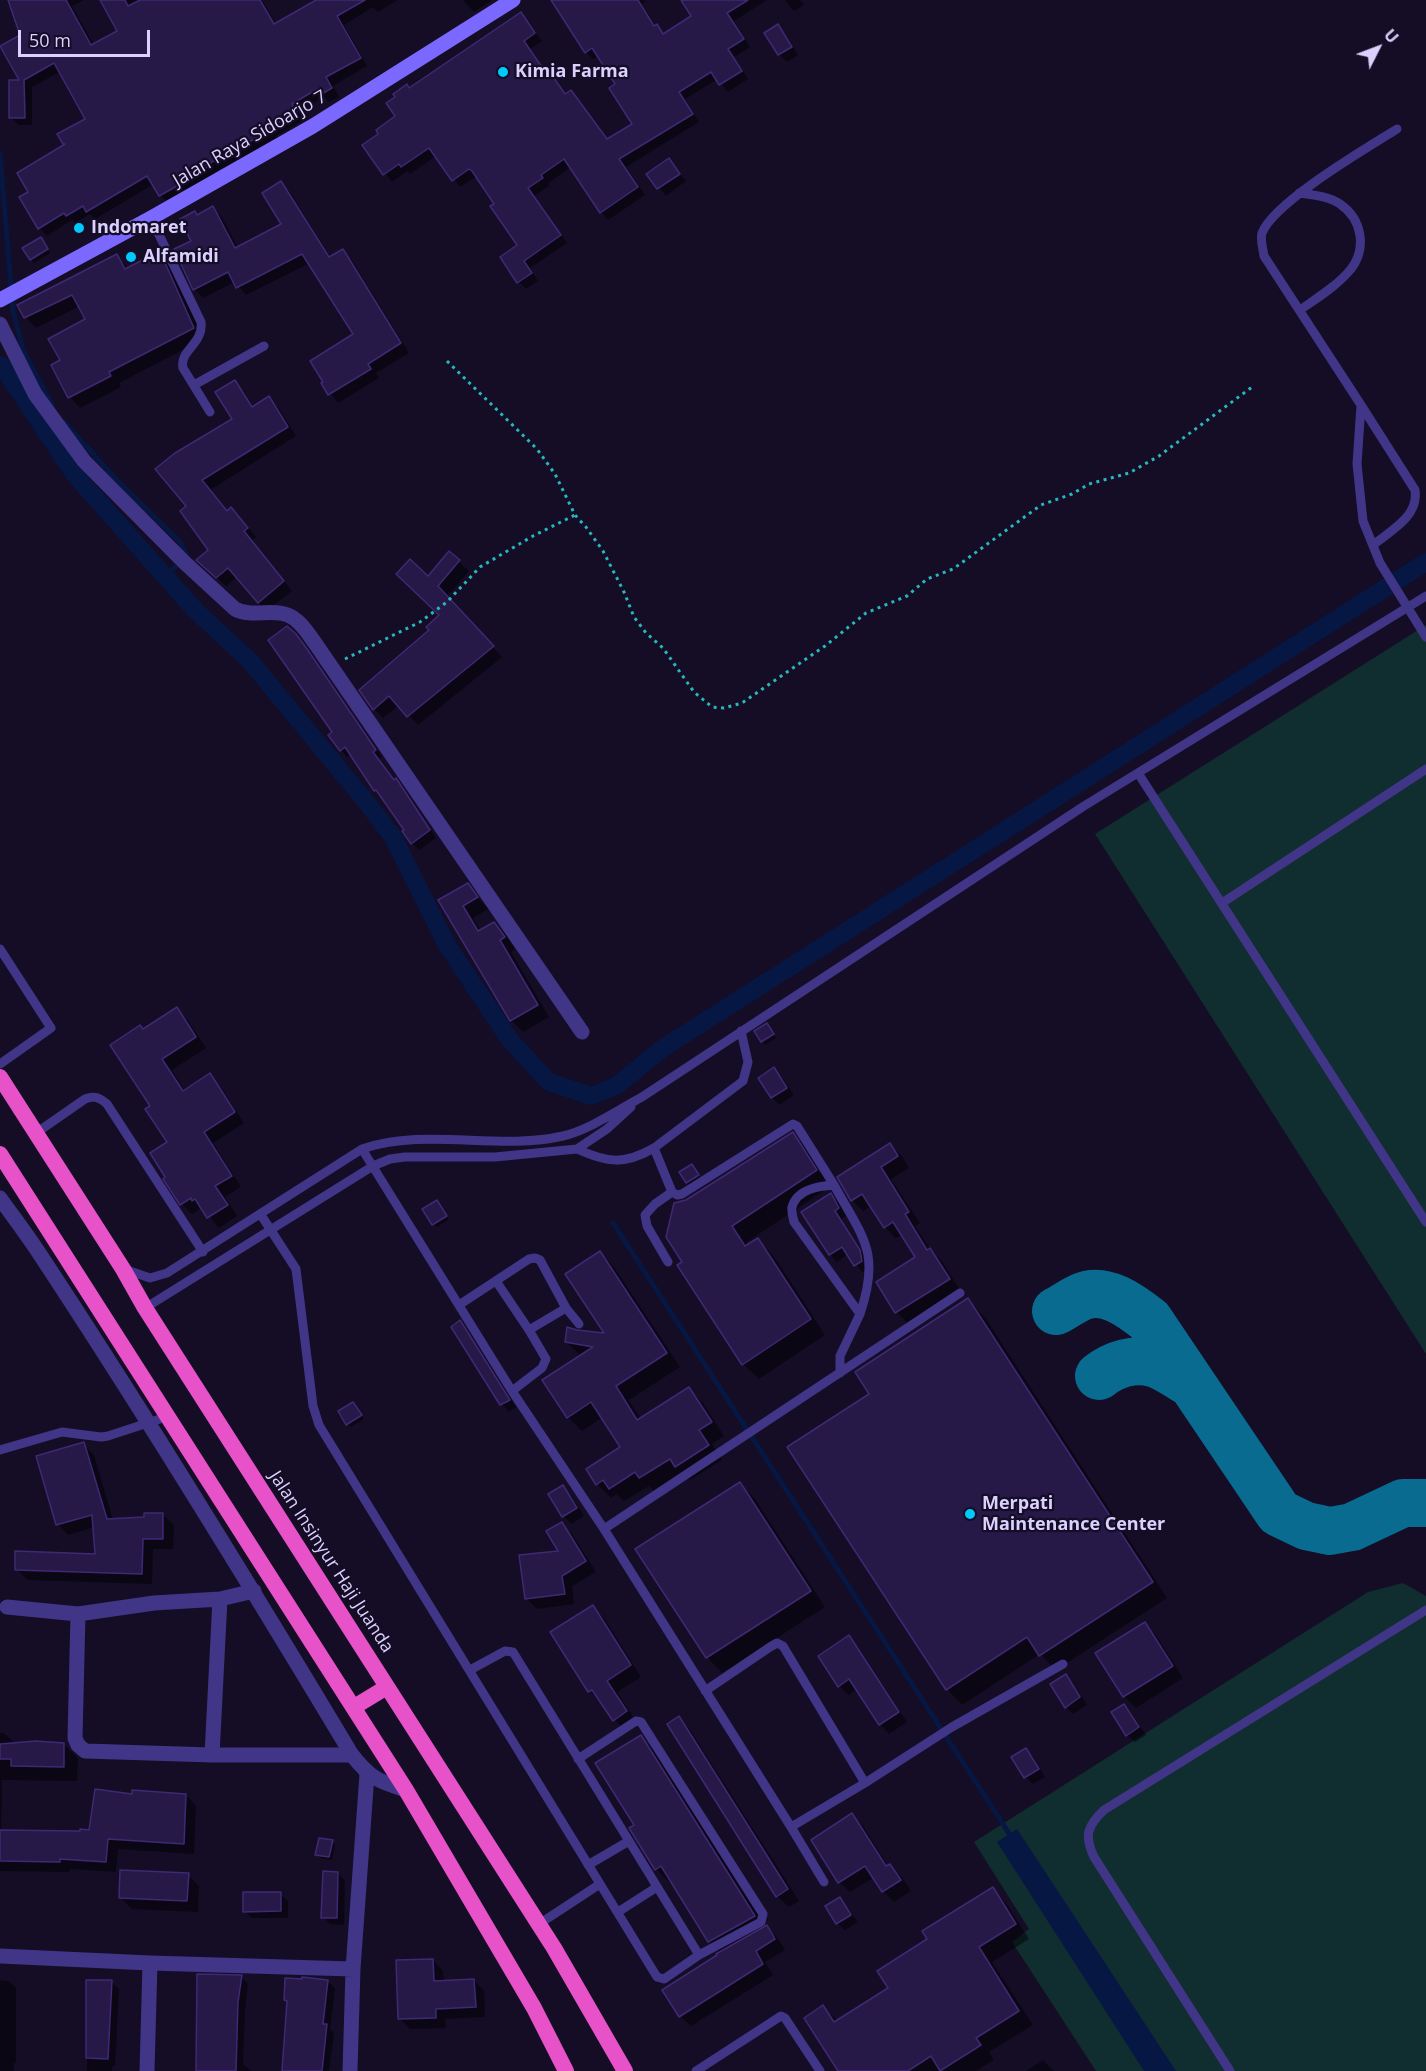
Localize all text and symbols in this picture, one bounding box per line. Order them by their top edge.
scale bar [21,18,153,56]
north arrow [1348,18,1408,78]
text: U [1379,24,1404,48]
text: 50 m [29,28,71,52]
place label: Kimia Farma [515,61,629,83]
marker: Kimia Farma [496,65,510,79]
street label: Jalan Raya Sidoarjo 7 [169,86,331,192]
place label: Indomaret [91,217,186,239]
marker: Indomaret [72,221,86,235]
place label: Alfamidi [143,246,219,268]
marker: Alfamidi [124,250,138,264]
street label: Jalan Insinyur Haji Juanda [264,1467,398,1657]
place label: Merpati Maintenance Center [982,1493,1165,1536]
marker: Merpati Maintenance Center [963,1507,977,1521]

